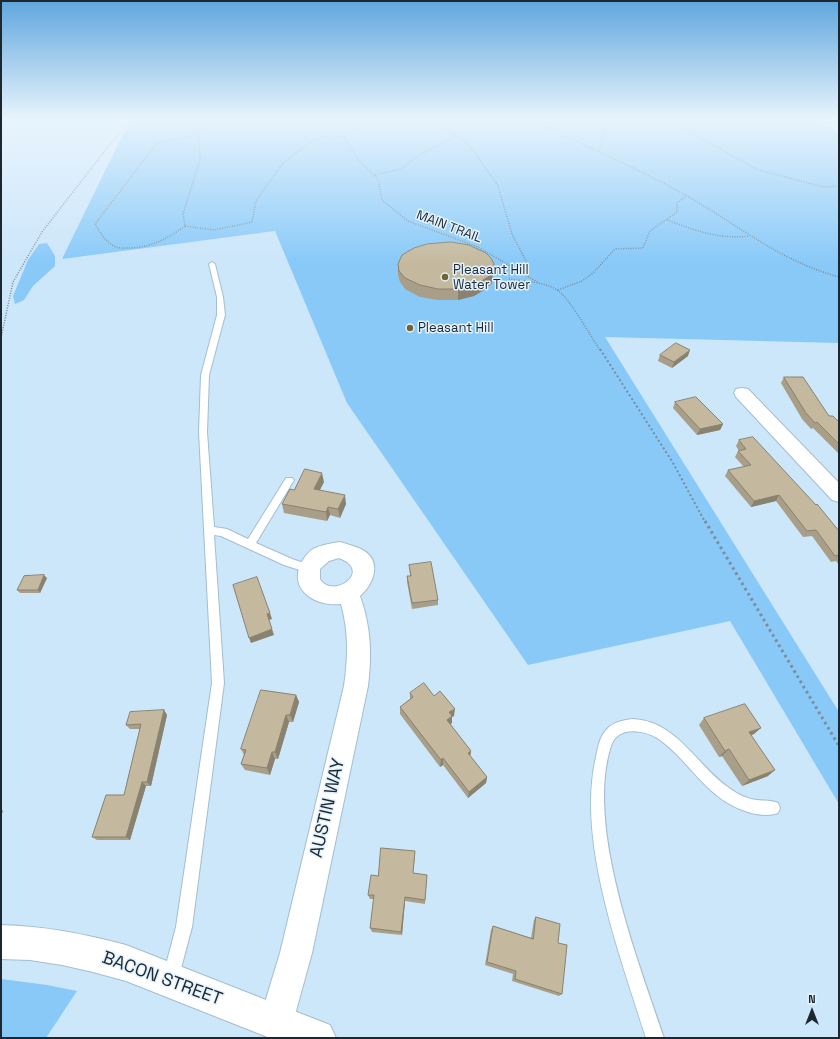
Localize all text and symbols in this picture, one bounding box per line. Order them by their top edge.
street label: MAIN TRAIL [414,207,484,247]
place label: Pleasant Hill Water Tower [453,262,530,293]
marker: Pleasant Hill Water Tower [440,272,450,282]
place label: Pleasant Hill [418,320,494,336]
marker: Pleasant Hill [405,323,415,333]
street label: AUSTIN WAY [306,756,350,860]
street label: BACON STREET [99,947,225,1011]
north arrow [792,991,832,1031]
text: N [808,992,816,1006]

